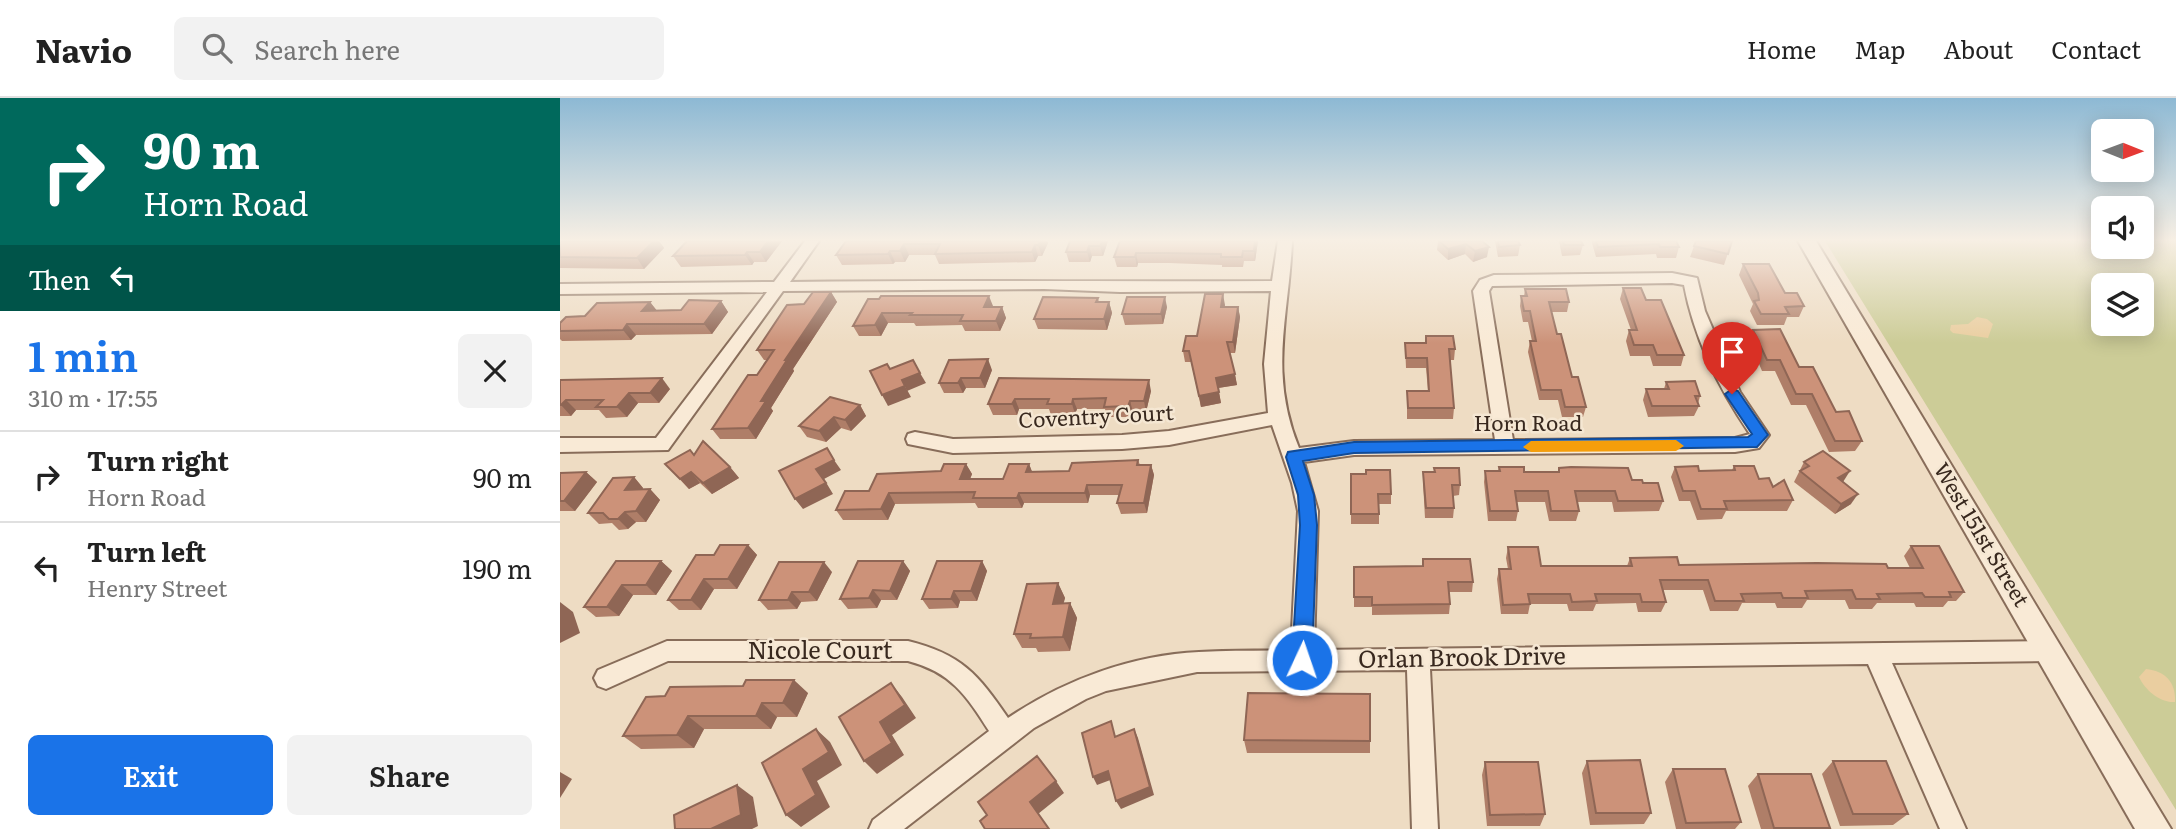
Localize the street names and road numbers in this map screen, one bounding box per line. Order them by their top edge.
street label: Coventry Court [1017,395,1175,434]
street label: Horn Road [1474,406,1582,437]
street label: West 151st Street [1928,456,2039,612]
street label: Nicole Court [748,631,893,666]
street label: Orlan Brook Drive [1358,636,1566,675]

